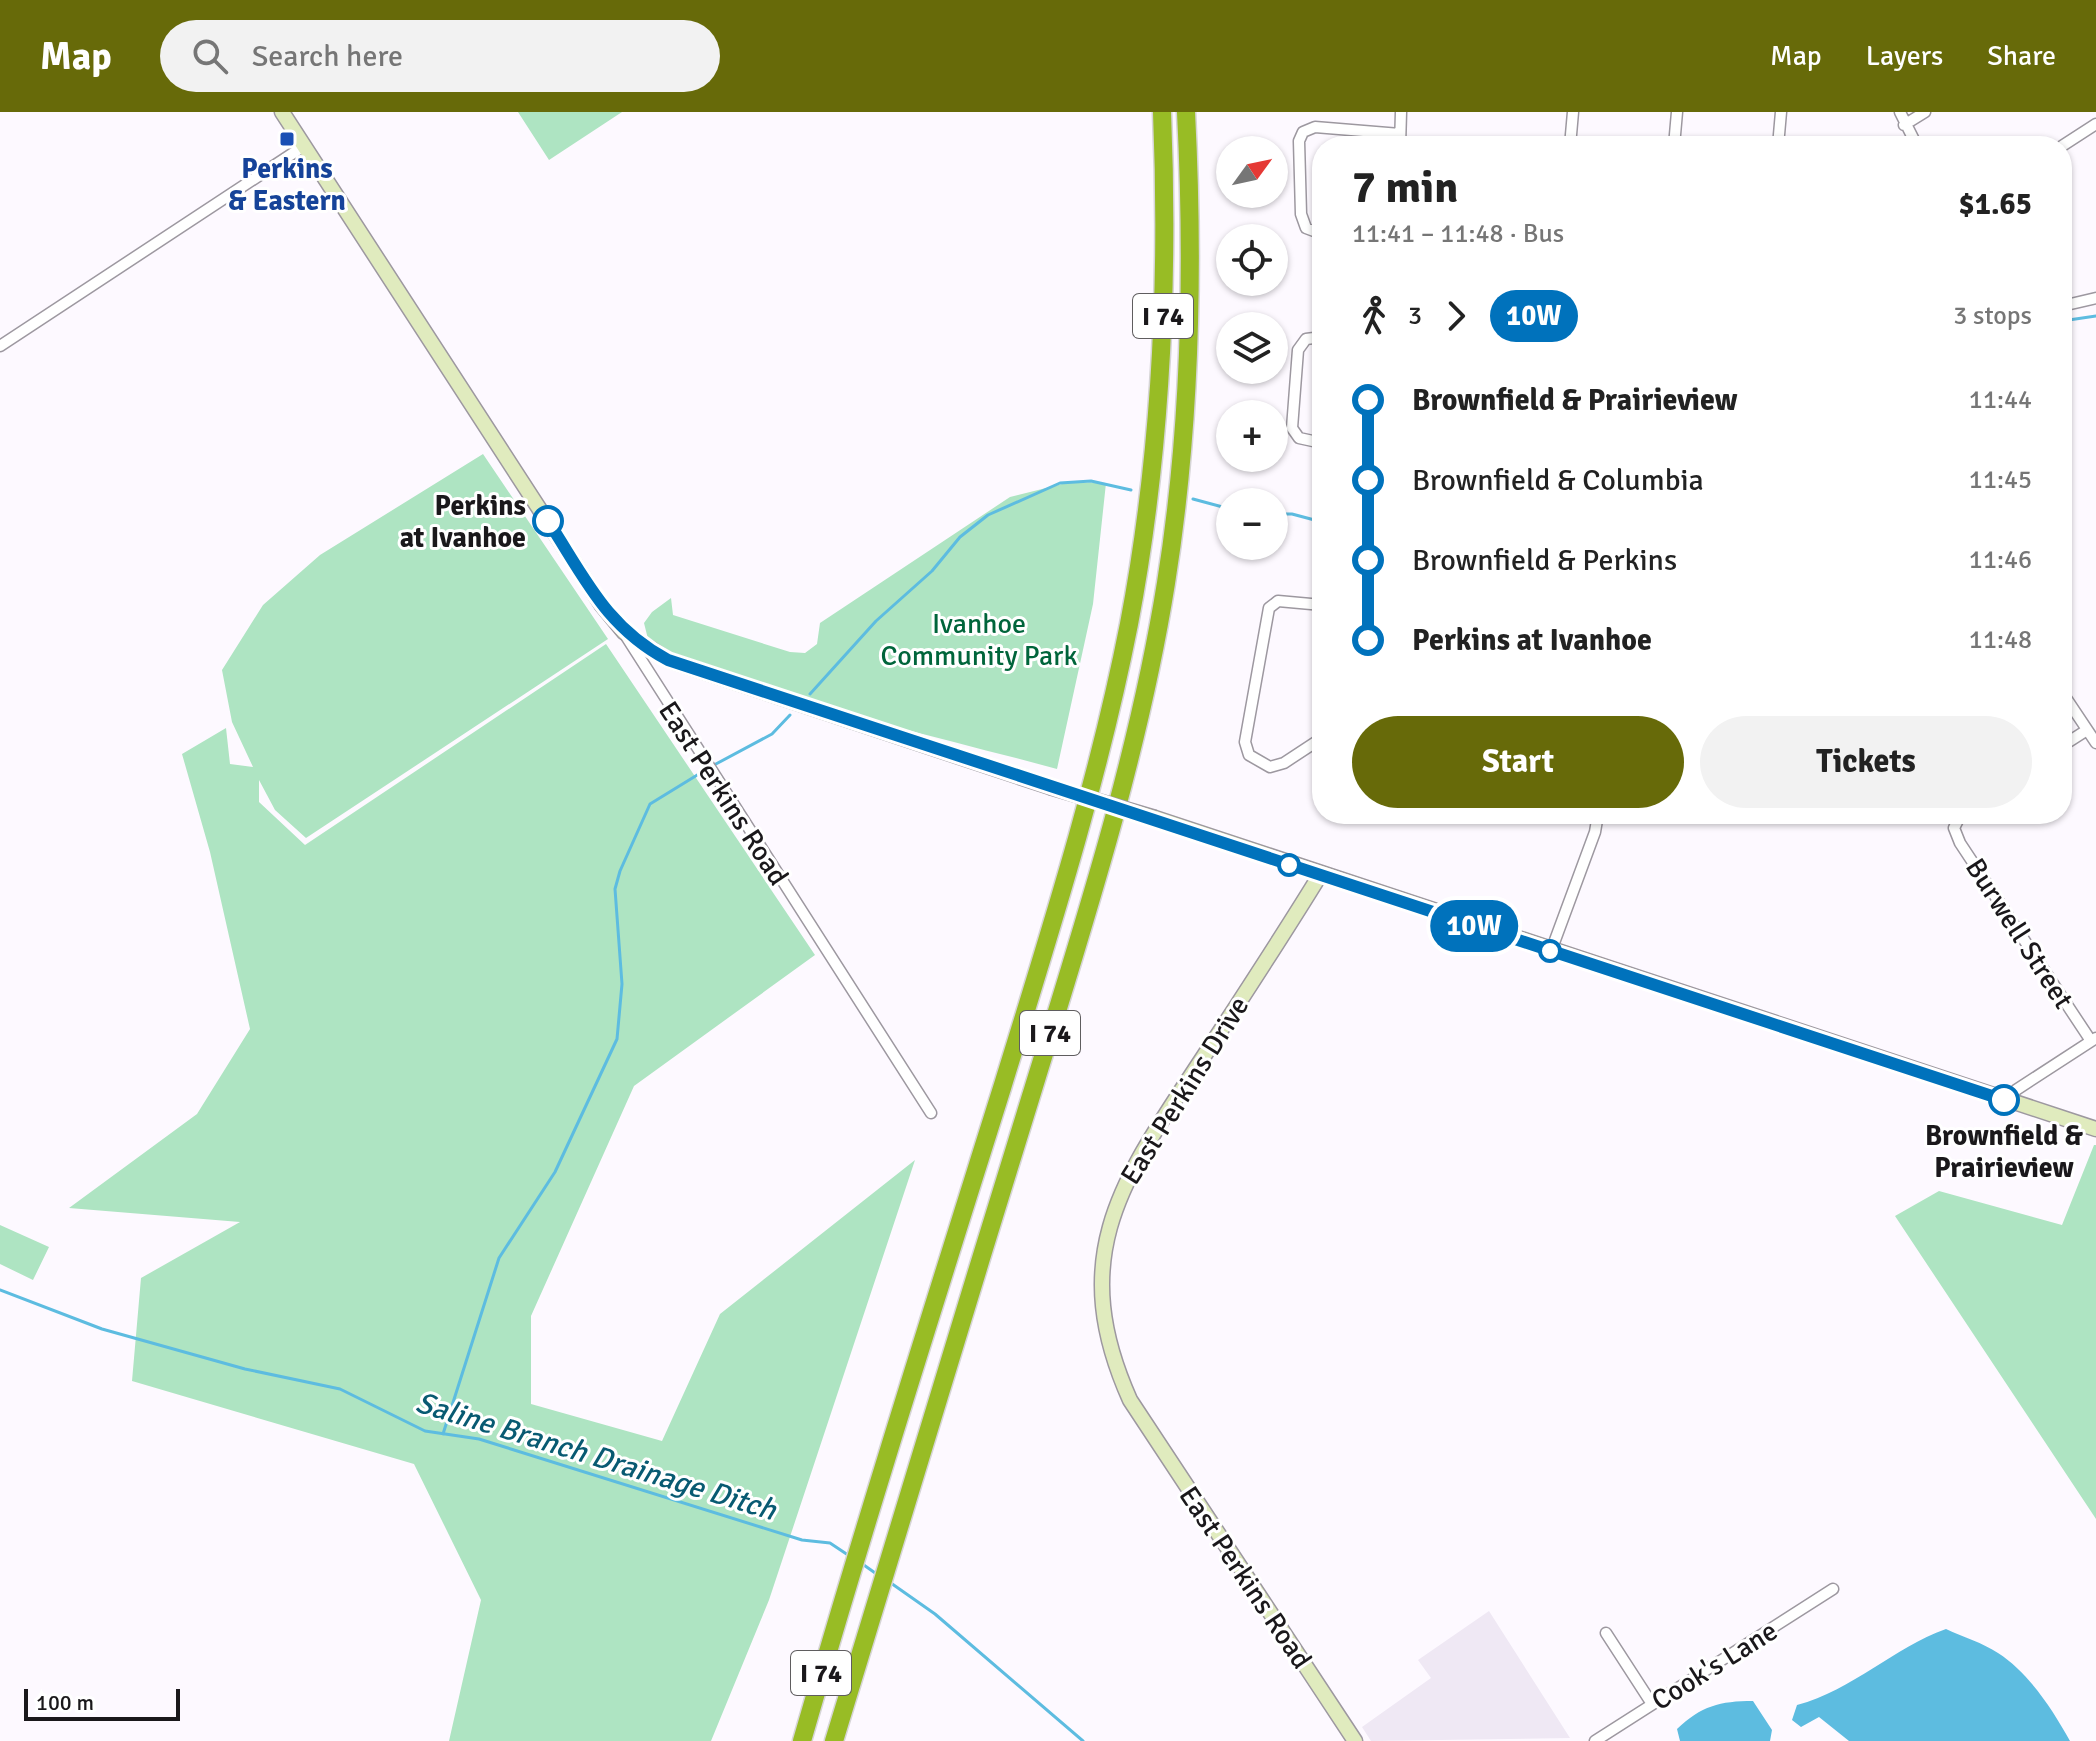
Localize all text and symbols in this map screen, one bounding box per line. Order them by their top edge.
search box [160,20,720,92]
text: Map [40,33,112,80]
icon: search [188,34,232,78]
text: Search here [252,38,403,75]
text: Map [1770,39,1822,73]
text: Layers [1866,39,1943,73]
text: Share [1987,39,2056,73]
marker: Perkins & Eastern [278,130,296,148]
north arrow [1216,136,1288,208]
map controls [1216,136,1288,560]
place label: Perkins & Eastern [228,152,346,218]
text: 7 min [1352,161,1458,215]
text: $1.65 [1959,186,2032,223]
text: 11:41 – 11:48 · Bus [1352,218,1564,250]
button: locate [1216,224,1288,296]
road number: I 74 [1133,294,1193,338]
icon: walk [1352,294,1396,338]
icon: forward [1434,294,1478,338]
text: 10W [1506,299,1562,333]
text: 3 [1408,300,1422,332]
text: 3 stops [1953,300,2032,332]
button: layers [1216,312,1288,384]
text: Brownfield & Prairieview [1412,382,1737,419]
text: 11:44 [1969,384,2032,416]
button: + [1216,400,1288,472]
text: Brownfield & Columbia [1412,462,1704,499]
text: 11:45 [1969,464,2032,496]
button: − [1216,488,1288,560]
place label: Perkins at Ivanhoe [400,489,526,555]
marker: Perkins at Ivanhoe [533,506,563,536]
text: Brownfield & Perkins [1412,542,1677,579]
text: 11:46 [1969,544,2032,576]
park label: Ivanhoe Community Park [881,607,1077,673]
text: Perkins at Ivanhoe [1412,622,1652,659]
text: 11:48 [1969,624,2032,656]
street label: East Perkins Road [651,695,795,892]
button: Start [1352,716,1684,808]
button: Tickets [1700,716,2032,808]
street label: Burwell Street [1958,852,2080,1015]
unlabelled marker [1278,854,1300,876]
line badge: 10W [1428,900,1520,952]
text: 10W [1446,909,1502,943]
unlabelled marker [1539,940,1561,962]
street label: East Perkins Drive [1113,990,1256,1191]
road number: I 74 [1020,1011,1080,1055]
marker: Brownfield & Prairieview [1989,1085,2019,1115]
place label: Brownfield & Prairieview [1925,1119,2084,1185]
water label: Saline Branch Drainage Ditch [411,1384,781,1529]
street label: East Perkins Road [1172,1480,1319,1675]
street label: Cook's Lane [1645,1614,1784,1718]
road number: I 74 [791,1651,851,1695]
scale bar [24,1685,180,1721]
text: 100 m [36,1689,94,1716]

